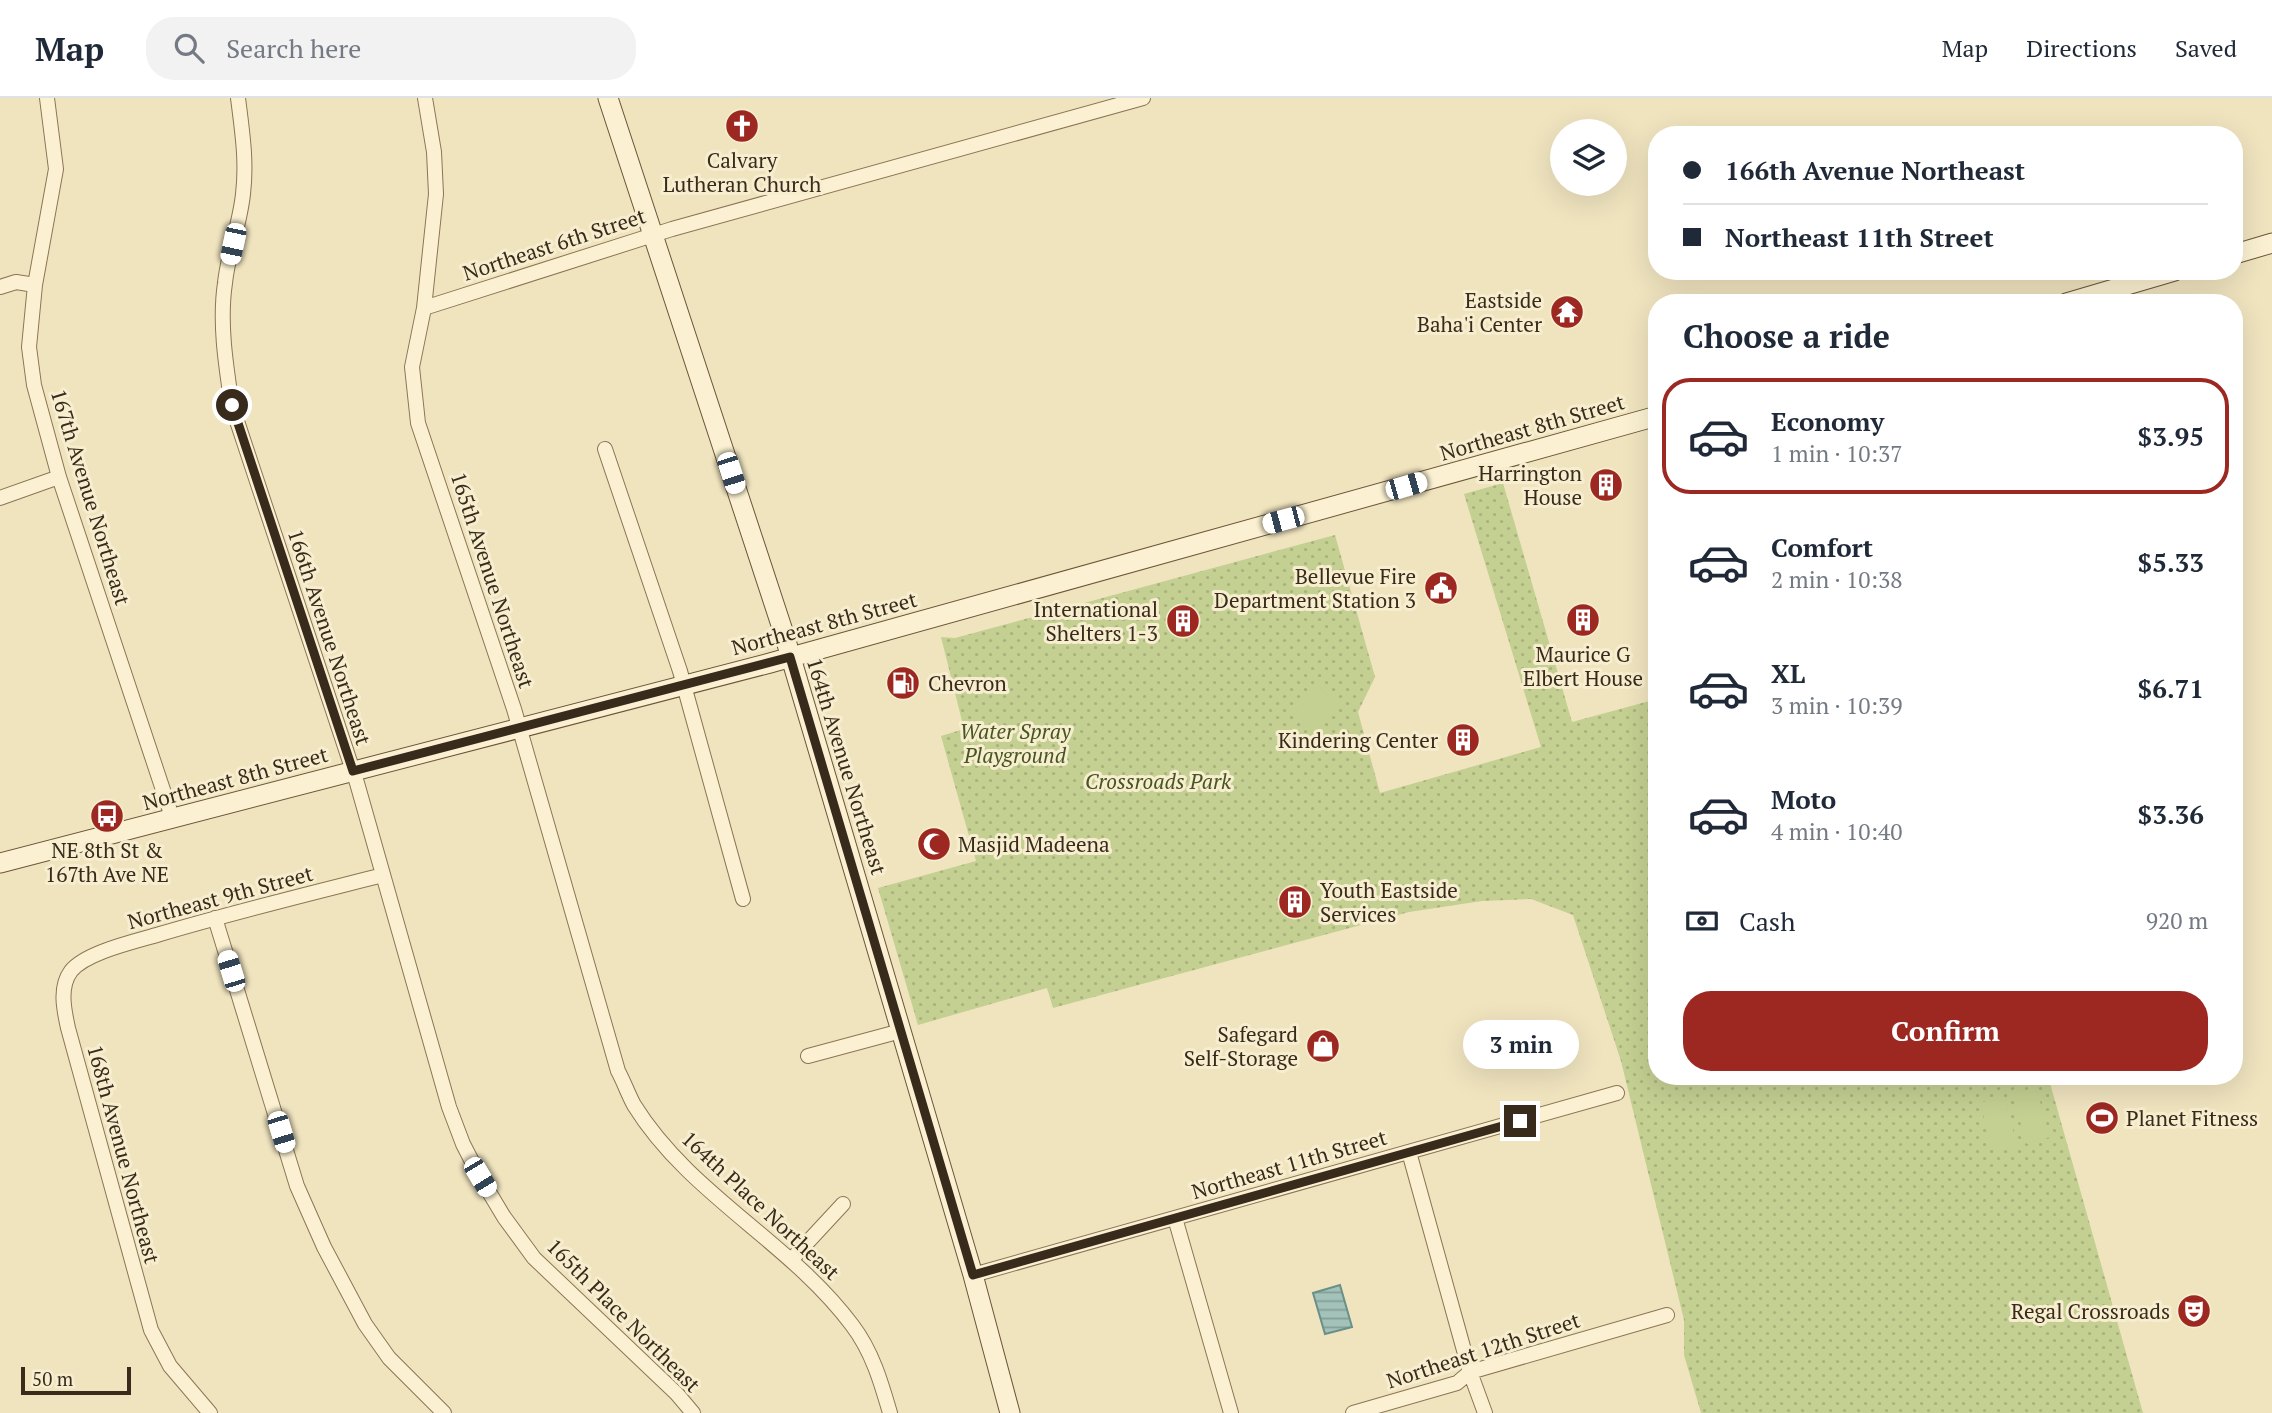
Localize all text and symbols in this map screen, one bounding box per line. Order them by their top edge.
search box [146,17,636,80]
text: Map [35,27,104,70]
icon: search [170,29,208,67]
text: Search here [226,31,361,65]
text: Map [1942,32,1988,64]
text: Directions [2026,32,2137,64]
text: Saved [2175,32,2237,64]
church icon: Calvary Lutheran Church [723,107,761,145]
map controls [1550,119,1627,196]
button: layers [1550,119,1627,196]
place label: Calvary Lutheran Church [663,146,821,198]
text: 166th Avenue Northeast [1725,153,2025,187]
street label: Northeast 6th Street [459,201,649,287]
text: Northeast 11th Street [1725,220,1994,254]
car [219,221,248,267]
place label: Eastside Baha'i Center [1417,286,1542,338]
temple icon: Eastside Baha'i Center [1548,293,1586,331]
text: Choose a ride [1683,315,1890,357]
street label: 167th Avenue Northeast [45,386,137,609]
street label: Northeast 8th Street [1436,387,1628,467]
route start [216,389,248,421]
text: Economy [1771,404,1884,438]
icon: car [1687,405,1750,468]
text: $3.95 [2138,419,2204,453]
text: 1 min · 10:37 [1771,438,1903,469]
car [715,450,748,496]
place label: Harrington House [1478,459,1583,511]
building icon: Harrington House [1587,466,1625,504]
street label: 165th Avenue Northeast [445,468,541,692]
car [1383,470,1430,502]
car [1260,504,1307,536]
street label: 166th Avenue Northeast [282,525,378,749]
text: Comfort [1771,530,1873,564]
icon: car [1687,531,1750,594]
text: $5.33 [2138,545,2204,579]
place label: Bellevue Fire Department Station 3 [1214,562,1416,614]
text: 2 min · 10:38 [1771,564,1903,595]
public building icon: Bellevue Fire Department Station 3 [1422,569,1460,607]
street label: Northeast 8th Street [728,585,920,661]
place label: International Shelters 1-3 [1034,595,1158,647]
building icon: Maurice G Elbert House [1564,601,1602,639]
building icon: International Shelters 1-3 [1164,602,1202,640]
place label: Maurice G Elbert House [1523,640,1643,692]
street label: 164th Avenue Northeast [801,654,893,878]
text: XL [1771,656,1805,690]
icon: car [1687,657,1750,720]
fuel station icon: Chevron [884,664,922,702]
place label: Chevron [928,669,1007,697]
text: $6.71 [2138,671,2204,705]
text: 3 min · 10:39 [1771,690,1903,721]
park label: Water Spray Playground [960,717,1071,769]
building icon: Kindering Center [1444,721,1482,759]
place label: Kindering Center [1278,726,1438,754]
street label: Northeast 8th Street [139,740,331,816]
park label: Crossroads Park [1085,767,1232,795]
text: Moto [1771,782,1836,816]
icon: car [1687,783,1750,846]
bus stop icon: NE 8th St & 167th Ave NE [88,797,126,835]
text: $3.36 [2138,797,2204,831]
text: 4 min · 10:40 [1771,816,1903,847]
mosque icon: Masjid Madeena [915,825,953,863]
place label: Masjid Madeena [958,830,1110,858]
place label: NE 8th St & 167th Ave NE [45,836,169,888]
street label: Northeast 9th Street [124,859,316,935]
place label: Youth Eastside Services [1320,876,1458,928]
building icon: Youth Eastside Services [1276,883,1314,921]
icon: cash [1683,902,1721,940]
text: Cash [1739,904,1795,938]
text: 920 m [2146,905,2208,936]
car [215,948,248,994]
button: Confirm [1683,991,2208,1071]
place label: Safegard Self-Storage [1184,1020,1298,1072]
callout: 3 min [1462,1020,1578,1068]
shop icon: Safegard Self-Storage [1304,1027,1342,1065]
text: 3 min [1490,1029,1552,1060]
street label: 168th Avenue Northeast [81,1041,167,1267]
sports icon: Planet Fitness [2083,1099,2121,1137]
place label: Planet Fitness [2126,1104,2258,1132]
route end [1504,1105,1536,1137]
car [265,1109,298,1155]
street label: Northeast 11th Street [1188,1123,1390,1205]
street label: 164th Place Northeast [676,1124,846,1286]
car [461,1154,500,1200]
street label: 165th Place Northeast [541,1232,707,1398]
theatre icon: Regal Crossroads [2175,1292,2213,1330]
place label: Regal Crossroads [2011,1297,2170,1325]
street label: Northeast 12th Street [1383,1305,1584,1395]
scale bar [21,1364,131,1396]
text: 50 m [32,1366,73,1391]

